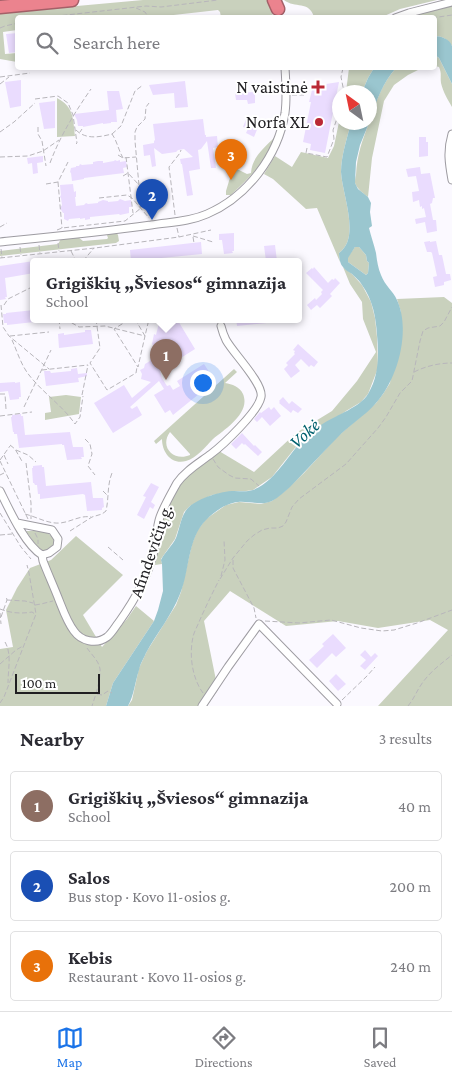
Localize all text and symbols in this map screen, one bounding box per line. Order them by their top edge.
search box [15,15,437,70]
icon: search [33,29,61,57]
text: Search here [73,32,160,53]
place label: N vaistinė [236,77,308,97]
marker: N vaistinė [312,81,324,93]
north arrow [332,85,377,130]
place label: Norfa XL [246,112,309,132]
marker: Norfa XL [313,116,325,128]
pin: 3 [215,139,247,180]
pin: 2 [136,179,168,220]
popup [30,258,302,323]
text: Grigiškių „Šviesos“ gimnazija [46,272,286,293]
text: School [46,293,89,310]
pin: 1 [150,339,182,380]
your location [190,370,216,396]
water label: Vokė [285,414,324,452]
street label: Afindevičių g. [126,502,176,600]
scale bar [15,671,100,694]
text: 100 m [22,675,56,691]
text: Nearby [20,727,84,751]
text: 3 results [379,730,432,747]
text: Grigiškių „Šviesos“ gimnazija [68,787,308,808]
text: 1 [34,798,40,815]
text: 40 m [398,798,431,815]
text: School [68,808,111,825]
text: Salos [68,867,110,888]
text: 2 [33,878,41,895]
text: 200 m [389,878,431,895]
text: Bus stop · Kovo 11-osios g. [68,888,231,905]
text: Kebis [68,947,112,968]
text: 3 [33,958,41,975]
text: 240 m [390,958,431,975]
text: Restaurant · Kovo 11-osios g. [68,968,246,985]
tab: Map [56,1024,84,1070]
tab: Directions [195,1024,253,1070]
tab: Saved [364,1024,396,1070]

